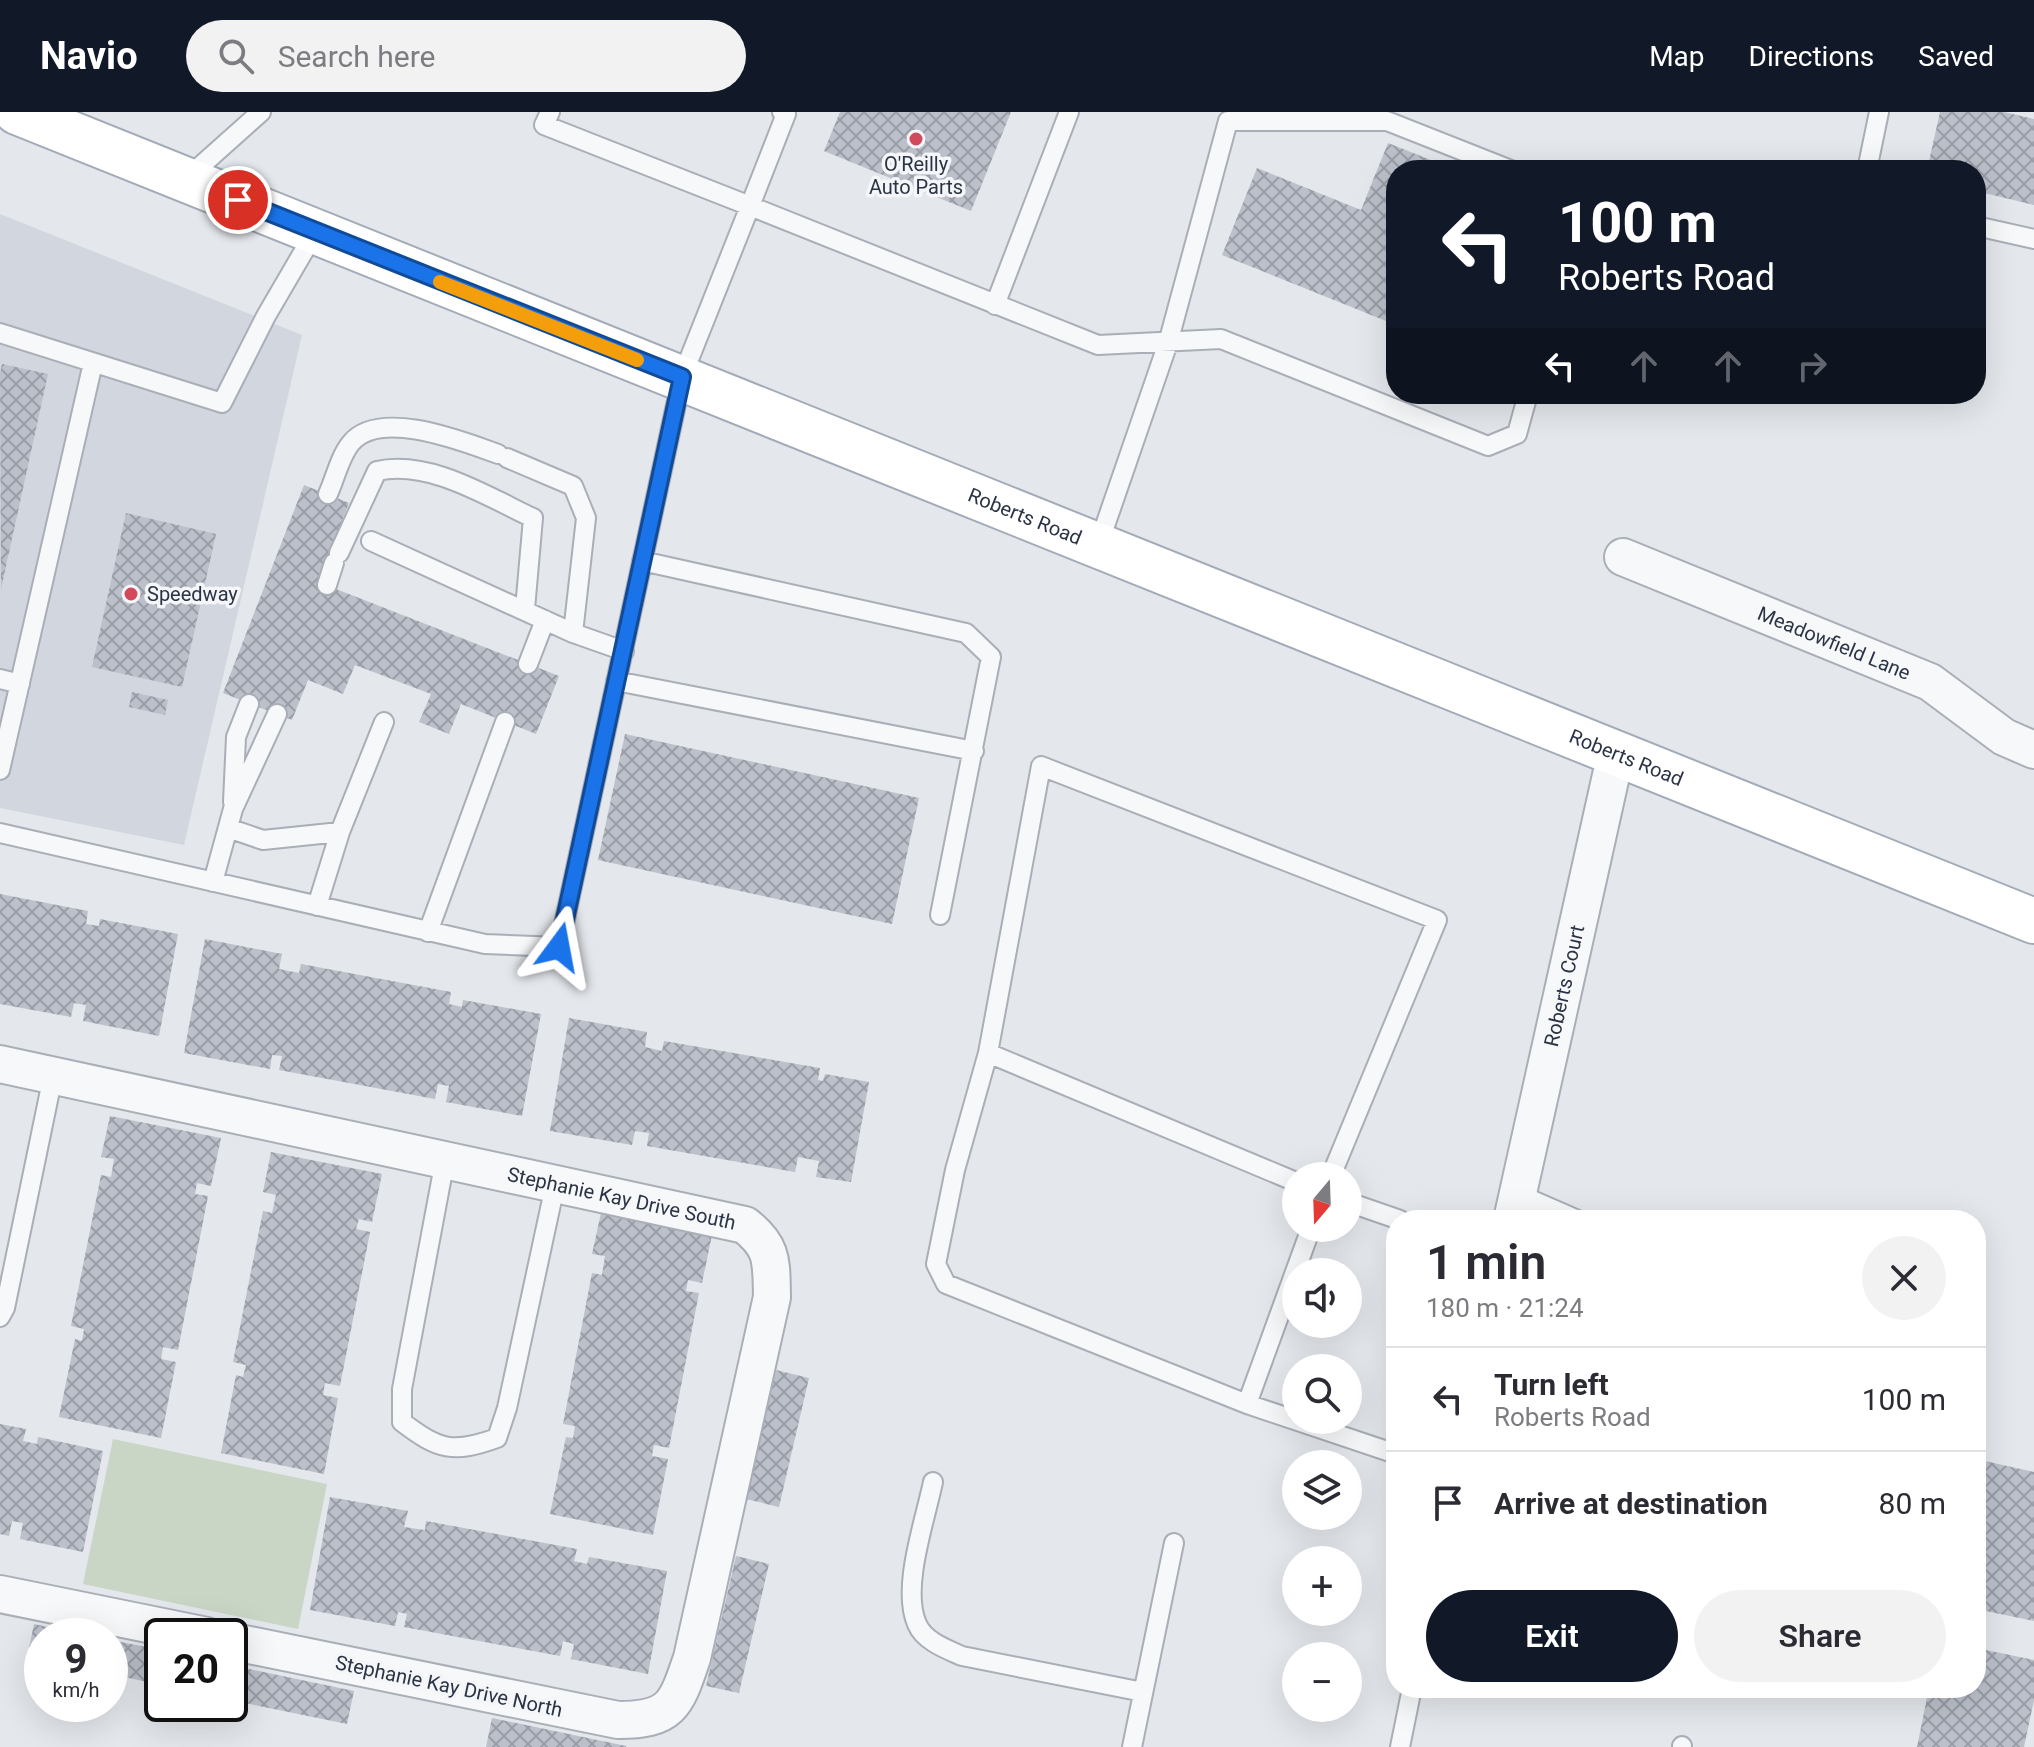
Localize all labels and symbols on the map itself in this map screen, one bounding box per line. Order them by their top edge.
marker: O'Reilly Auto Parts [907,130,925,148]
place label: O'Reilly Auto Parts [869,152,963,199]
pin [204,166,272,234]
street label: Roberts Road [965,483,1085,550]
place label: Speedway [147,582,238,606]
marker: Speedway [122,585,140,603]
street label: Meadowfield Lane [1754,601,1914,685]
street label: Roberts Road [1566,724,1687,791]
position arrow [517,905,601,989]
street label: Roberts Court [1539,923,1589,1049]
street label: Stephanie Kay Drive South [505,1162,738,1235]
north arrow [1282,1162,1362,1242]
speed limit sign: 20 [144,1618,248,1722]
street label: Stephanie Kay Drive North [333,1650,565,1722]

